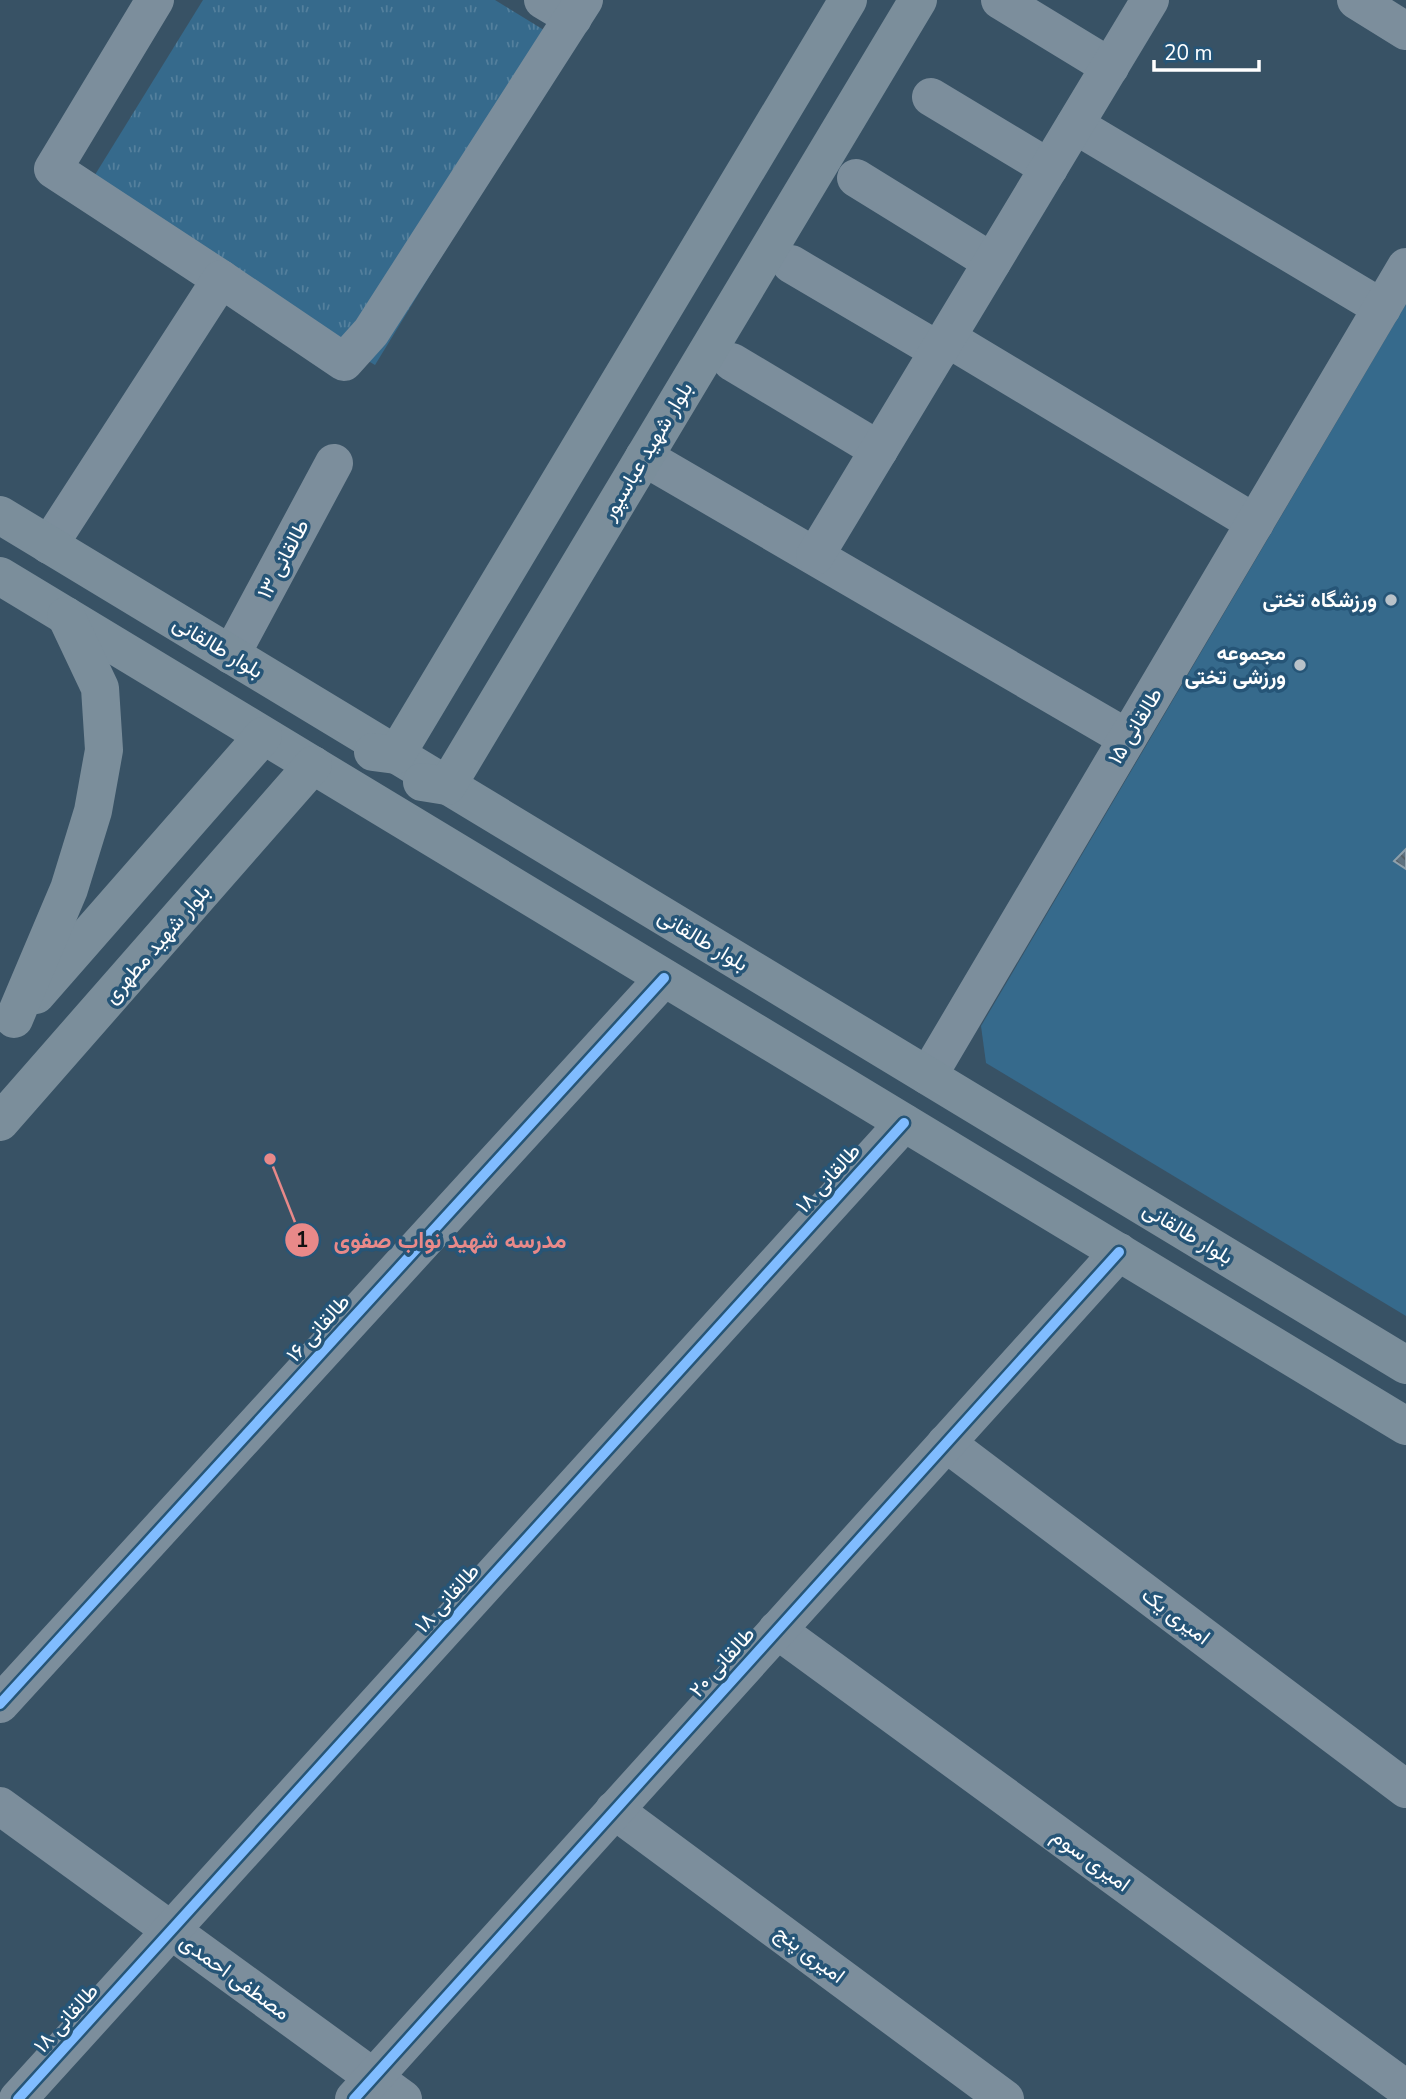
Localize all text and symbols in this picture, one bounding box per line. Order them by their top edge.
scale bar [1154,28,1259,72]
text: 20 m [1164,39,1213,67]
street label: بلوار شهید عباسپور [594,377,699,526]
street label: طالقانی ۱۳ [250,514,316,604]
place label: ورزشگاه تختی [1263,586,1377,614]
marker: ورزشگاه تختی [1383,592,1399,608]
street label: بلوار طالقانی [168,609,268,685]
place label: مجموعه ورزشی تختی [1184,639,1286,691]
marker: مجموعه ورزشی تختی [1292,657,1308,673]
street label: طالقانی ۱۵ [1101,683,1169,769]
street label: بلوار شهید مطهری [97,878,217,1010]
street label: بلوار طالقانی [653,902,753,978]
street label: طالقانی ۱۸ [789,1137,867,1219]
street label: بلوار طالقانی [1138,1195,1238,1271]
callout: مدرسه شهید نواب صفوی [284,1218,580,1262]
text: مدرسه شهید نواب صفوی [334,1225,566,1256]
text: 1 [296,1226,308,1254]
street label: طالقانی ۱۶ [280,1288,356,1368]
street label: طالقانی ۱۸ [408,1557,486,1639]
street label: امیری یک [1136,1581,1216,1651]
street label: طالقانی ۲۰ [683,1621,761,1703]
street label: امیری سوم [1046,1822,1136,1898]
street label: امیری پنج [769,1919,851,1989]
street label: مصطفی احمدی [174,1928,296,2026]
street label: طالقانی ۱۸ [27,1977,105,2059]

